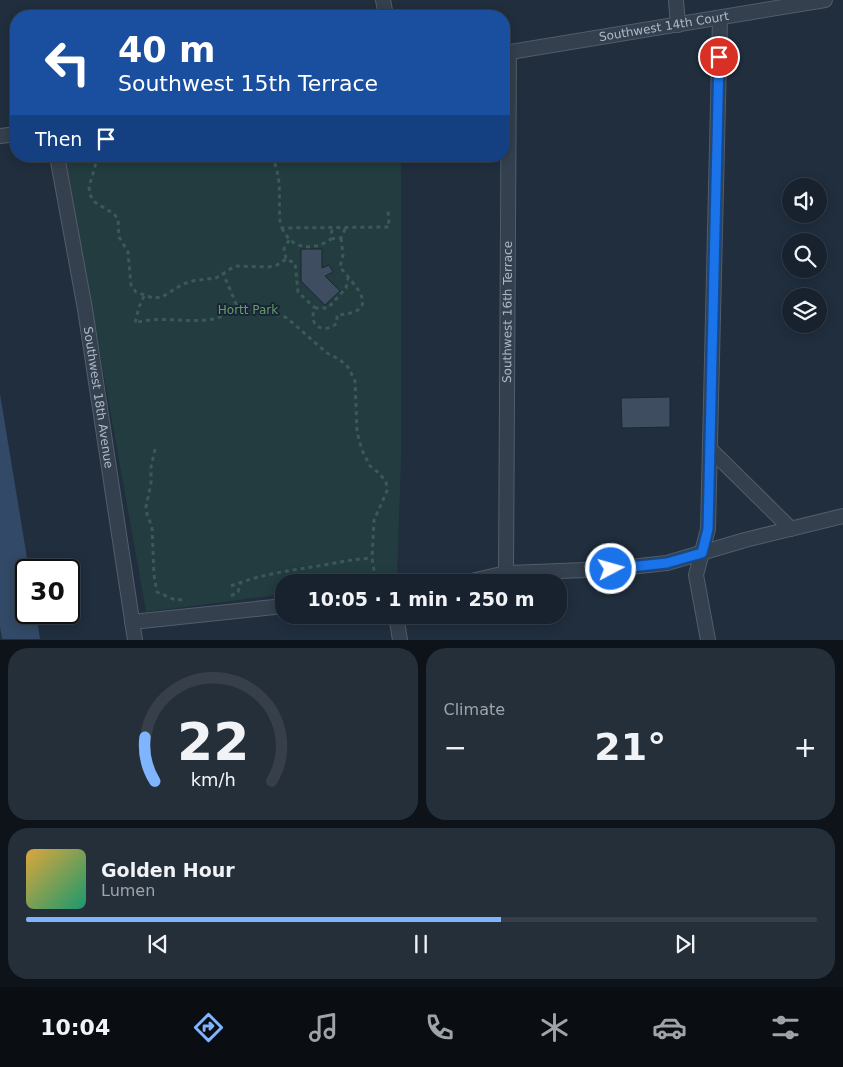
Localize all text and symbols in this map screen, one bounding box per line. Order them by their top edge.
street label: Southwest 14th Court [598,9,730,44]
icon: left [35,30,100,95]
text: 40 m [118,30,215,70]
pin [698,36,740,78]
icon: arrive [705,43,733,71]
text: Southwest 15th Terrace [118,71,378,96]
icon: arrive [92,125,120,153]
text: Then [35,128,82,150]
map controls [782,178,827,333]
button: sound [782,178,827,223]
button: search [782,233,827,278]
street label: Southwest 16th Terrace [500,241,515,383]
button: layers [782,288,827,333]
park label: Hortt Park [218,303,278,317]
street label: Southwest 18th Avenue [81,326,116,469]
position arrow [584,542,636,594]
speed limit sign: 30 [15,559,80,624]
text: 10:05 · 1 min · 250 m [307,588,535,610]
text: Climate [444,700,505,719]
text: 22 [177,712,249,772]
text: 21° [594,725,666,769]
text: − [444,731,467,764]
text: + [794,731,817,764]
text: km/h [190,769,235,790]
text: Golden Hour [101,859,235,881]
text: Lumen [101,881,155,900]
icon: previous [144,930,172,958]
icon: pause [407,930,435,958]
icon: next [671,930,699,958]
icon: directions [191,1010,226,1045]
icon: music [306,1010,341,1045]
icon: phone [422,1010,457,1045]
icon: climate [537,1010,572,1045]
icon: car [652,1010,687,1045]
icon: filters [768,1010,803,1045]
text: 10:04 [40,1015,110,1040]

